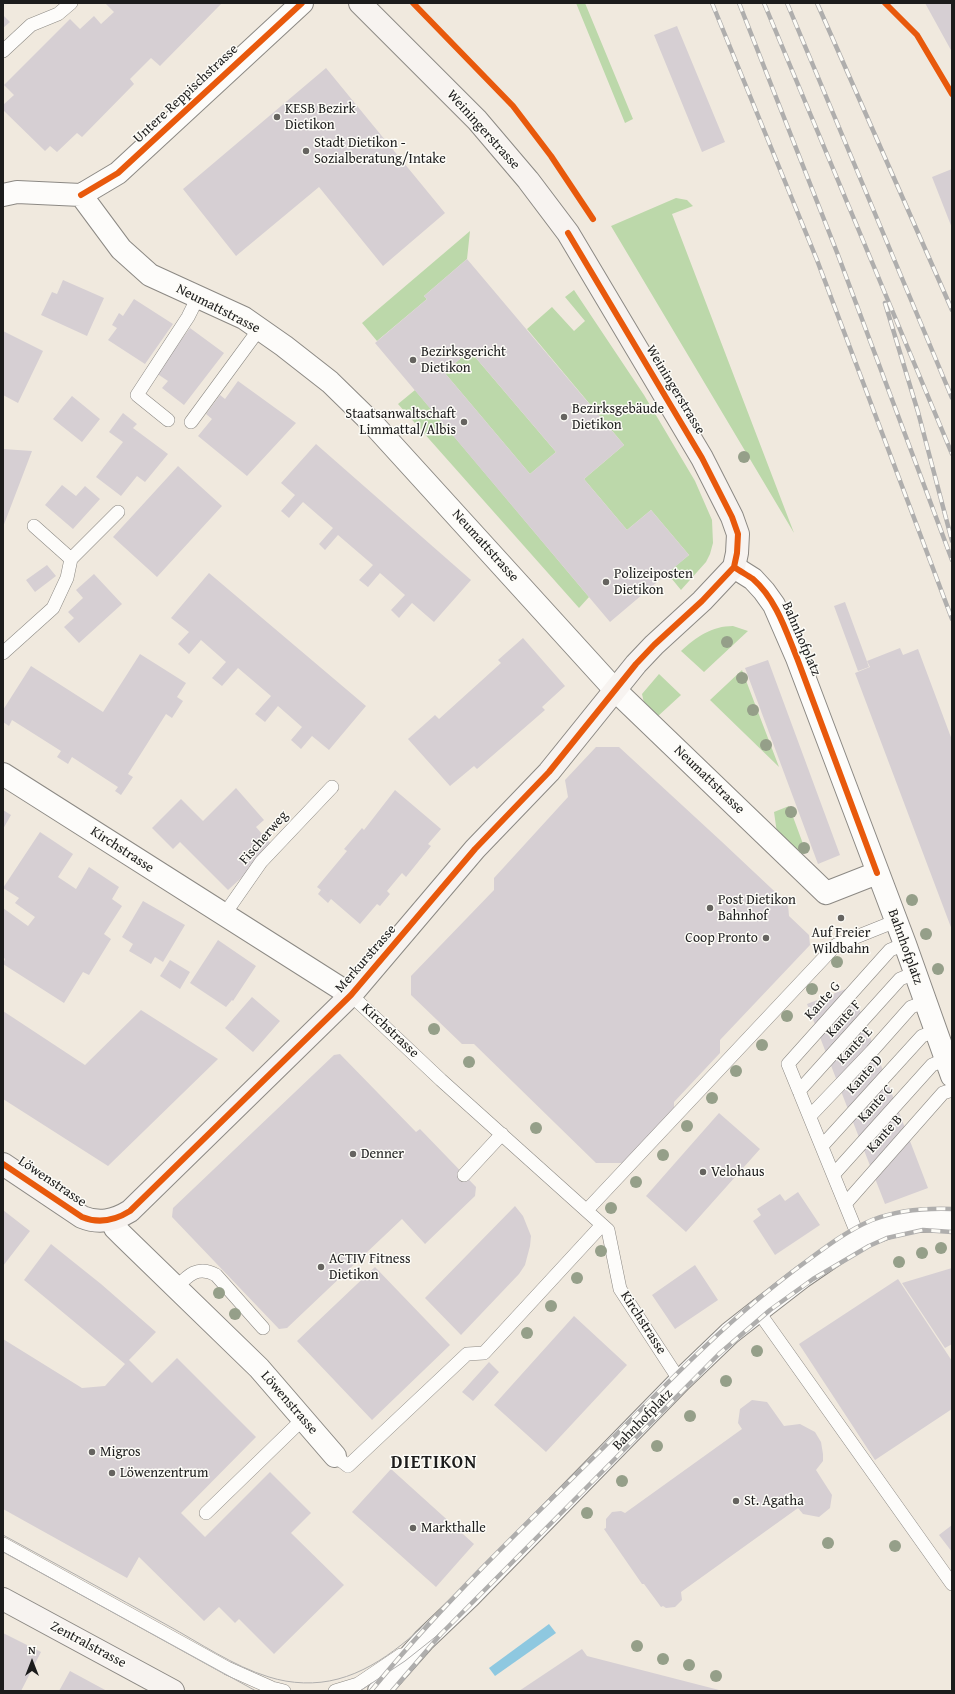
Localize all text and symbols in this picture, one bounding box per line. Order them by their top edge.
street label: Untere Reppischstrasse [130,41,242,147]
street label: Weiningerstrasse [443,87,523,173]
place label: KESB Bezirk Dietikon [285,101,356,134]
marker: KESB Bezirk Dietikon [272,112,282,122]
place label: Stadt Dietikon - Sozialberatung/Intake [314,135,446,168]
marker: Stadt Dietikon - Sozialberatung/Intake [301,146,311,156]
street label: Neumattstrasse [173,281,263,337]
street label: Weiningerstrasse [642,342,708,438]
place label: Bezirksgericht Dietikon [421,344,506,376]
marker: Bezirksgericht Dietikon [408,355,418,365]
place label: Bezirksgebäude Dietikon [572,401,664,434]
place label: Staatsanwaltschaft Limmattal/Albis [345,406,456,438]
marker: Bezirksgebäude Dietikon [559,412,569,422]
marker: Staatsanwaltschaft Limmattal/Albis [459,417,469,427]
street label: Neumattstrasse [448,506,522,586]
place label: Polizeiposten Dietikon [614,566,693,598]
marker: Polizeiposten Dietikon [601,577,611,587]
street label: Bahnhofplatz [778,599,824,679]
street label: Neumattstrasse [670,742,748,818]
street label: Fischerweg [236,808,292,868]
street label: Kirchstrasse [87,823,157,877]
place label: Post Dietikon Bahnhof [718,892,796,924]
marker: Post Dietikon Bahnhof [705,903,715,913]
street label: Bahnhofplatz [884,907,926,987]
marker: Auf Freier Wildbahn [836,913,846,923]
street label: Merkurstrasse [332,922,400,996]
place label: Auf Freier Wildbahn [812,925,870,958]
place label: Coop Pronto [685,930,758,946]
marker: Coop Pronto [761,933,771,943]
street label: Kante G [801,978,845,1024]
street label: Kante F [823,997,865,1041]
street label: Kirchstrasse [358,1000,422,1062]
street label: Kante E [834,1024,876,1068]
street label: Kante D [843,1052,887,1098]
street label: Kante C [855,1082,897,1126]
street label: Kante B [864,1112,906,1156]
place label: Denner [361,1146,404,1162]
marker: Denner [348,1149,358,1159]
street label: Löwenstrasse [15,1153,89,1211]
place label: Velohaus [711,1164,765,1180]
marker: Velohaus [698,1167,708,1177]
place label: ACTIV Fitness Dietikon [329,1251,411,1284]
marker: ACTIV Fitness Dietikon [316,1262,326,1272]
street label: Kirchstrasse [616,1288,670,1358]
street label: Löwenstrasse [257,1368,321,1438]
street label: Bahnhofplatz [610,1386,676,1454]
place label: Migros [100,1444,141,1460]
marker: Migros [87,1447,97,1457]
district label: DIETIKON [391,1452,477,1474]
place label: Löwenzentrum [120,1465,208,1481]
marker: Löwenzentrum [107,1468,117,1478]
place label: St. Agatha [744,1493,804,1509]
marker: St. Agatha [731,1496,741,1506]
place label: Markthalle [421,1520,486,1536]
marker: Markthalle [408,1523,418,1533]
street label: Zentralstrasse [47,1618,129,1672]
north arrow [12,1642,52,1682]
text: N [28,1642,36,1658]

